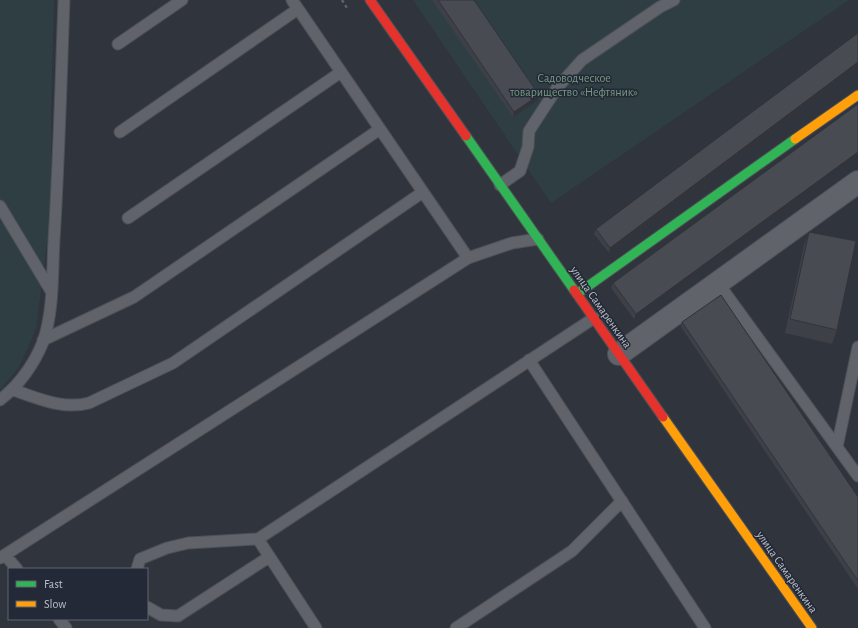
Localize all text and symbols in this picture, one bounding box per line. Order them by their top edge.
park label: Садоводческое товарищество «Нефтяник» [509,72,638,98]
street label: улица Самаренкина [567,263,634,351]
street label: улица Самаренкина [753,528,820,616]
legend [8,568,148,620]
text: Fast [44,578,63,590]
text: Slow [44,598,66,610]

